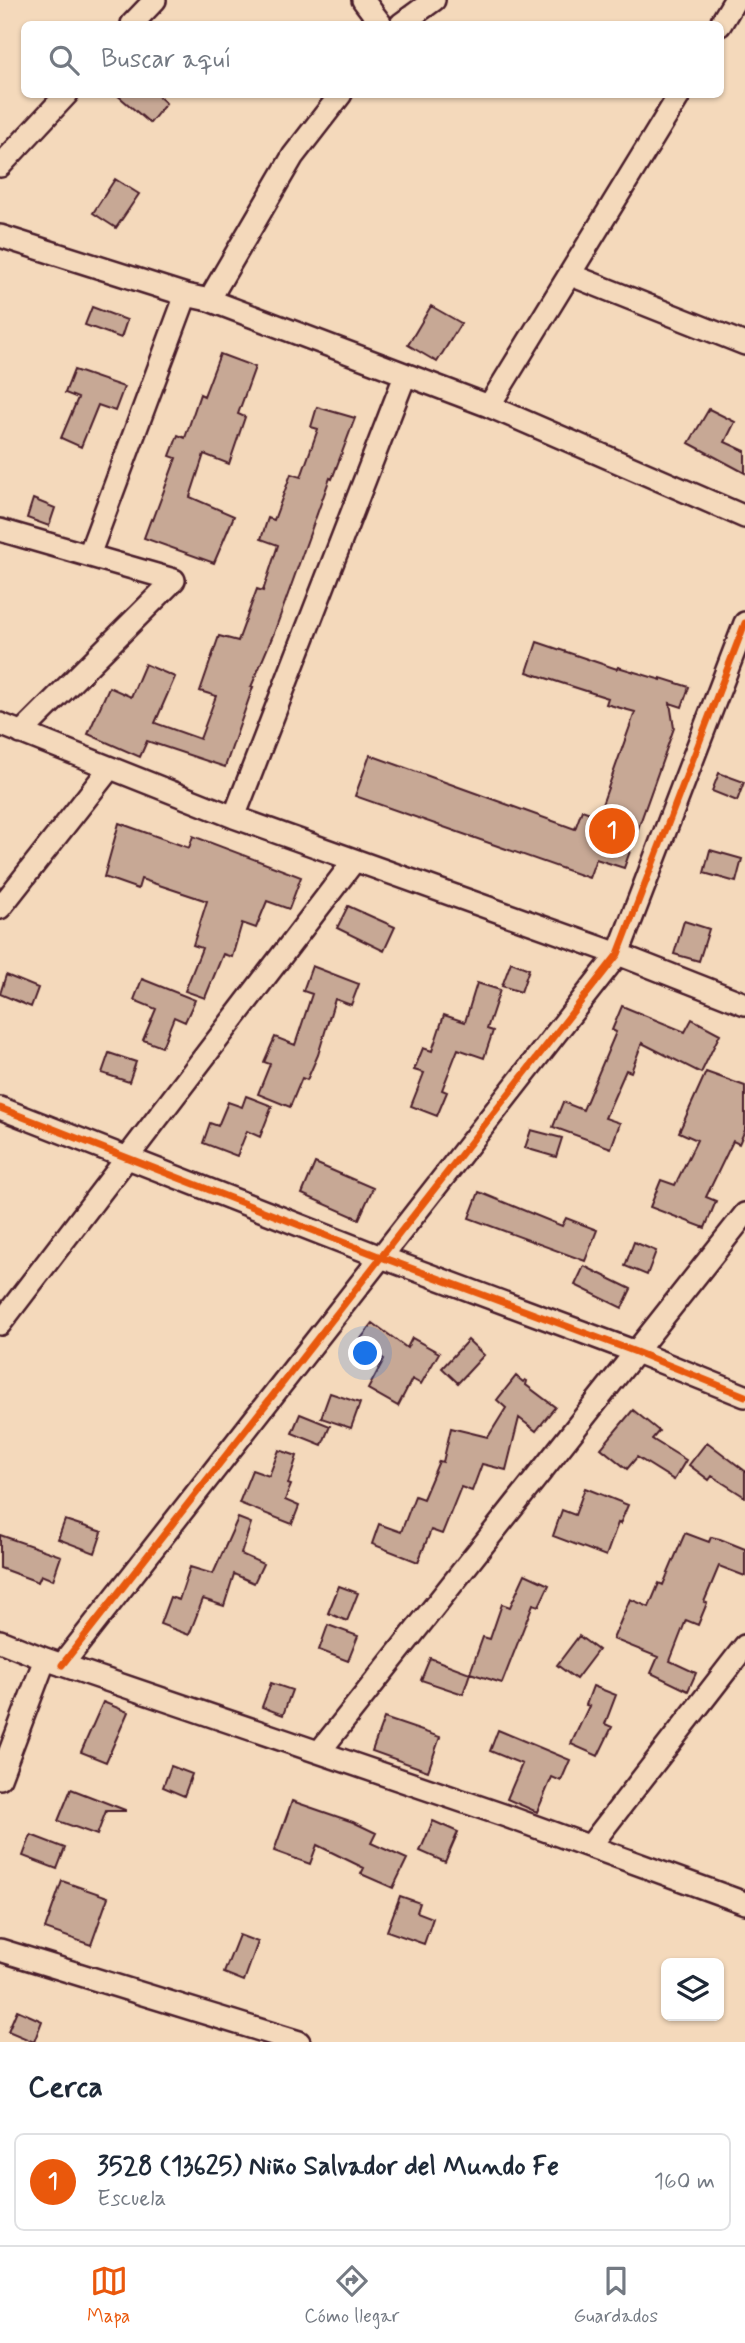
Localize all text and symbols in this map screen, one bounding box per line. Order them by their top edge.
search box [21,21,724,98]
icon: search [45,41,83,79]
text: Buscar aquí [101,43,232,77]
pin: 1 [589,805,635,857]
your location [348,1336,382,1370]
map controls [661,1958,724,2021]
button: layers [661,1958,724,2021]
text: Cerca [28,2068,103,2107]
text: 3528 (13625) Niño Salvador del Mundo Fe [97,2150,559,2184]
text: 1 [48,2167,58,2197]
text: 160 m [654,2167,715,2197]
text: Escuela [97,2184,166,2214]
tab: Mapa [87,2262,130,2329]
tab: Cómo llegar [304,2262,399,2329]
tab: Guardados [573,2262,658,2329]

